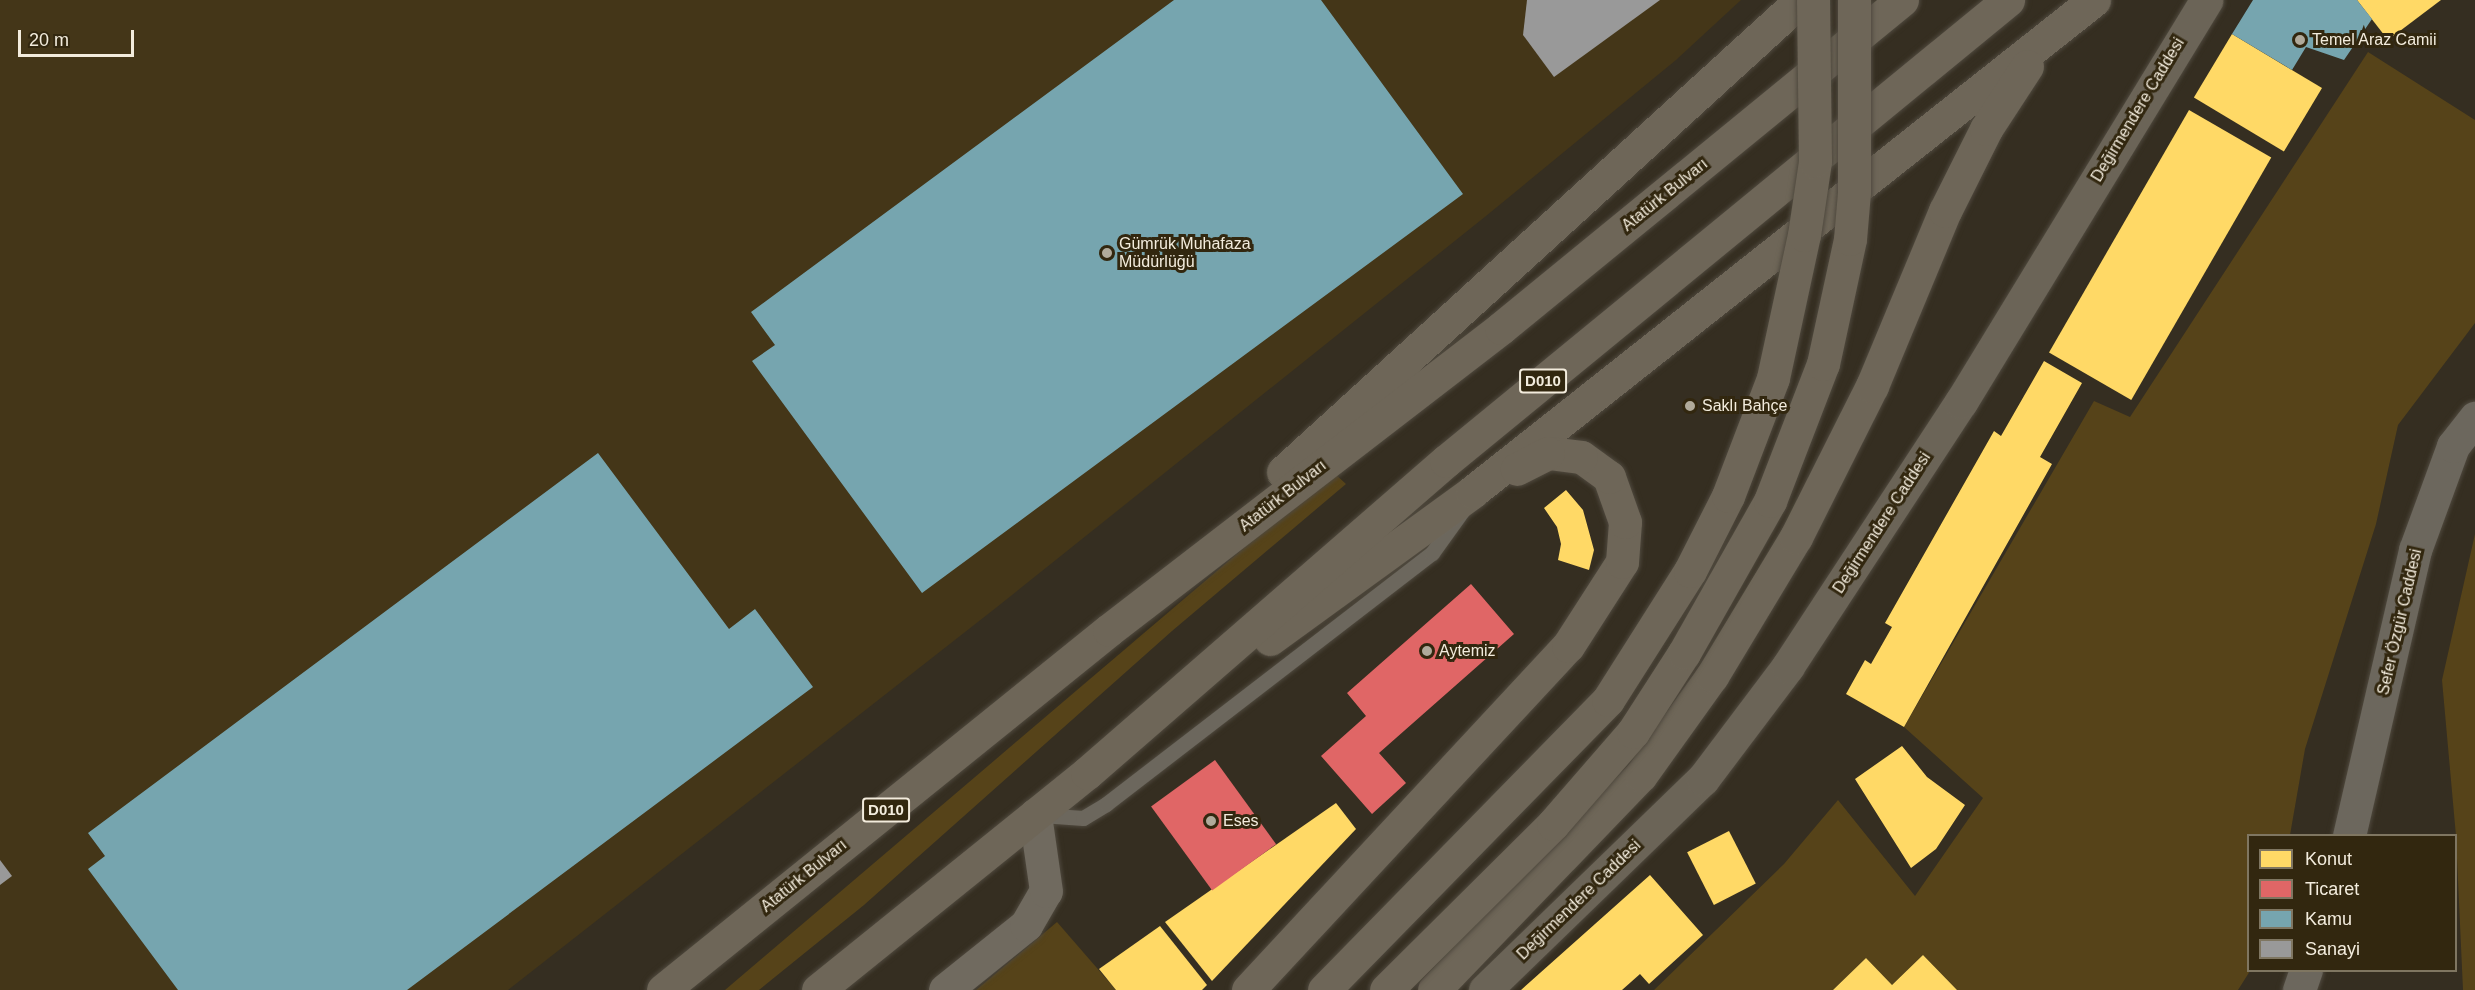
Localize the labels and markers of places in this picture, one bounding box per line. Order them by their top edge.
place label: Temel Araz Camii [2312,30,2437,50]
marker: Temel Araz Camii [2293,33,2307,47]
place label: Gümrük Muhafaza Müdürlüğü [1119,234,1251,272]
marker: Gümrük Muhafaza Müdürlüğü [1100,246,1114,260]
place label: Saklı Bahçe [1702,396,1787,416]
marker: Saklı Bahçe [1683,399,1697,413]
place label: Aytemiz [1439,641,1496,661]
marker: Aytemiz [1420,644,1434,658]
place label: Eses [1223,811,1259,831]
marker: Eses [1204,814,1218,828]

